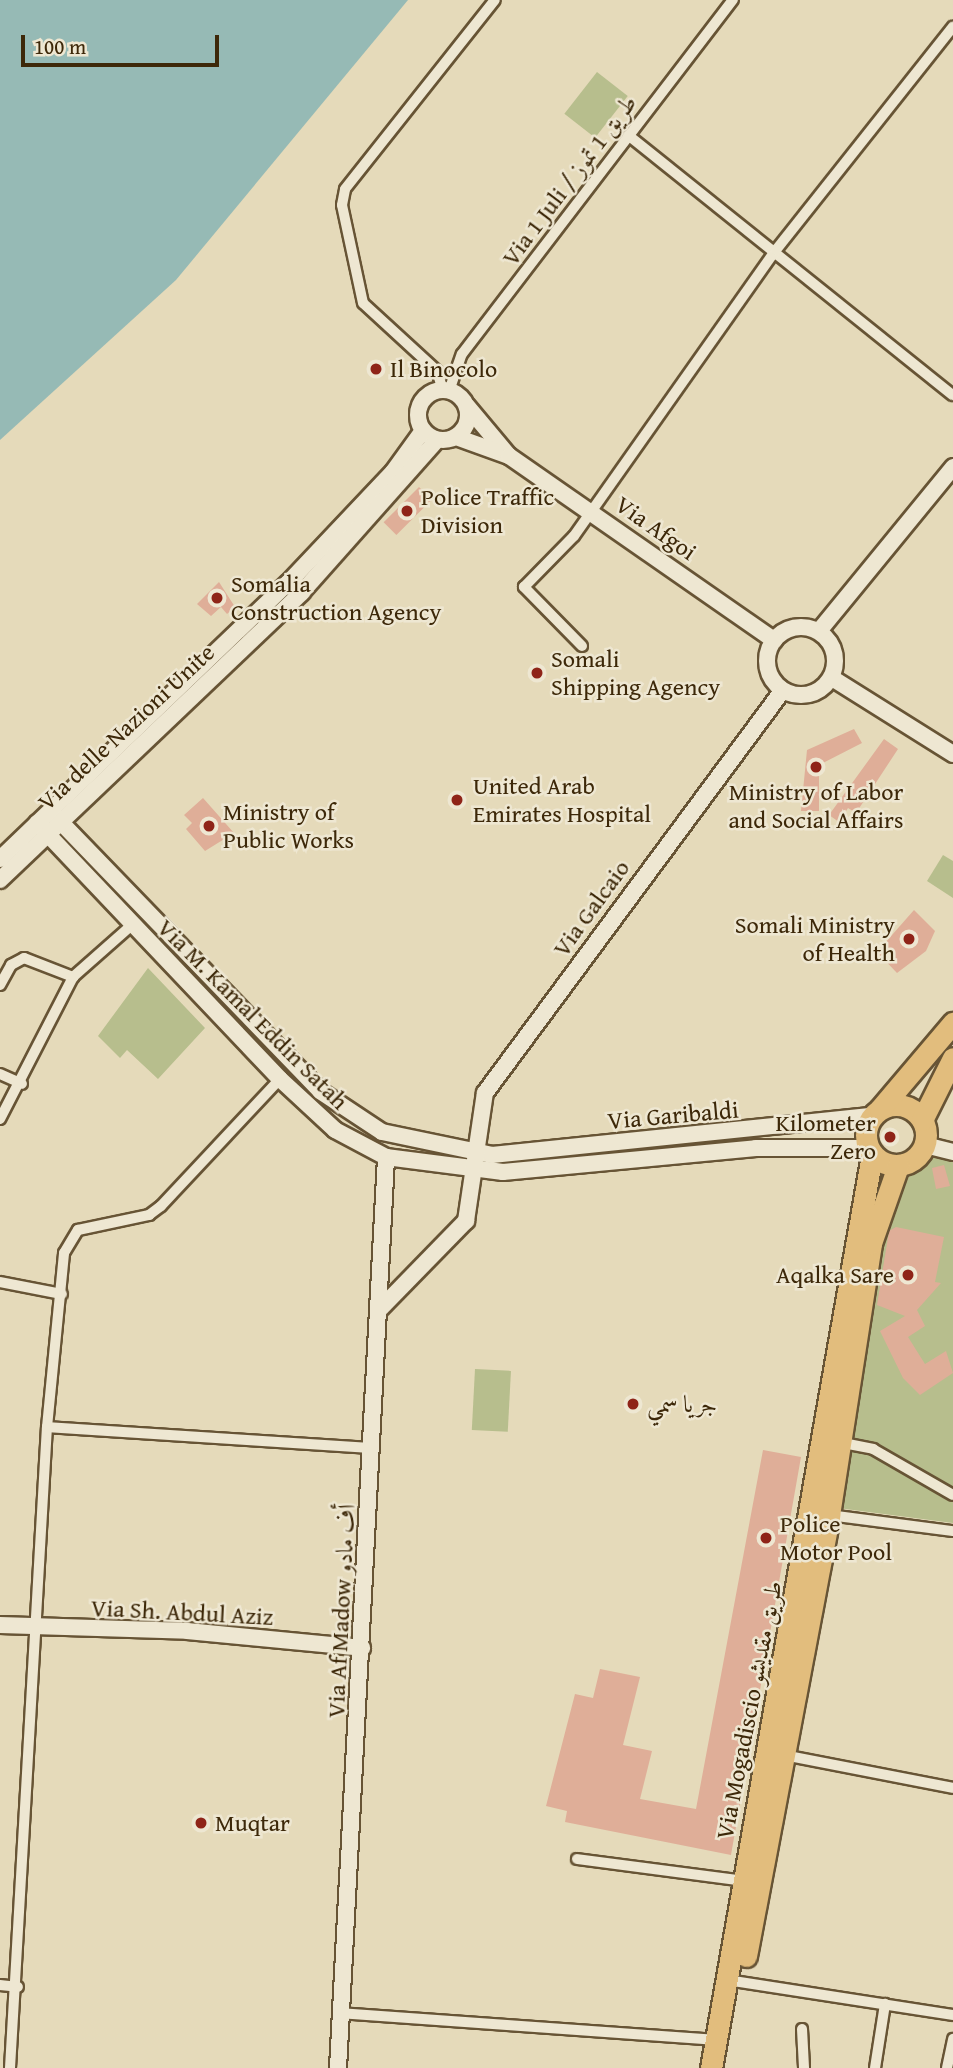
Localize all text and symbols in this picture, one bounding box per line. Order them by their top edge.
scale bar [24,21,222,65]
text: 100 m [34,31,86,62]
street label: Via 1 Juli / طريق 1 تموز [495,89,643,271]
place label: Il Binocolo [390,355,497,383]
marker: Il Binocolo [368,361,384,377]
place label: Police Traffic Division [421,483,554,539]
street label: Via Afgoi [610,490,702,566]
marker: Police Traffic Division [399,503,415,519]
place label: Somalia Construction Agency [231,570,441,626]
marker: Somalia Construction Agency [209,590,225,606]
street label: Via delle Nazioni Unite [32,638,220,816]
place label: Somali Shipping Agency [551,645,720,701]
marker: Somali Shipping Agency [529,665,545,681]
marker: Ministry of Labor and Social Affairs [808,759,824,775]
place label: United Arab Emirates Hospital [473,772,651,828]
place label: Ministry of Labor and Social Affairs [728,778,904,834]
marker: United Arab Emirates Hospital [447,790,467,810]
place label: Ministry of Public Works [223,798,354,854]
marker: Ministry of Public Works [201,818,217,834]
street label: Via Galcaio [546,854,636,962]
place label: Somali Ministry of Health [735,911,895,967]
street label: Via M. Kamal Eddin Satah [152,913,354,1115]
marker: Somali Ministry of Health [901,931,917,947]
street label: Via Garibaldi [606,1095,740,1135]
place label: Kilometer Zero [776,1109,876,1165]
marker: Kilometer Zero [882,1129,898,1145]
place label: Aqalka Sare [776,1261,894,1289]
marker: Aqalka Sare [900,1267,916,1283]
place label: جريا سمي [647,1390,717,1418]
marker: جريا سمي [625,1396,641,1412]
street label: Via Af Madow أف مادو [321,1503,361,1719]
place label: Police Motor Pool [780,1510,892,1566]
marker: Police Motor Pool [758,1530,774,1546]
street label: Via Mogadiscio طريق مقديشو [710,1578,788,1842]
street label: Via Sh. Abdul Aziz [90,1593,274,1631]
place label: Muqtar [215,1809,290,1837]
marker: Muqtar [193,1815,209,1831]

